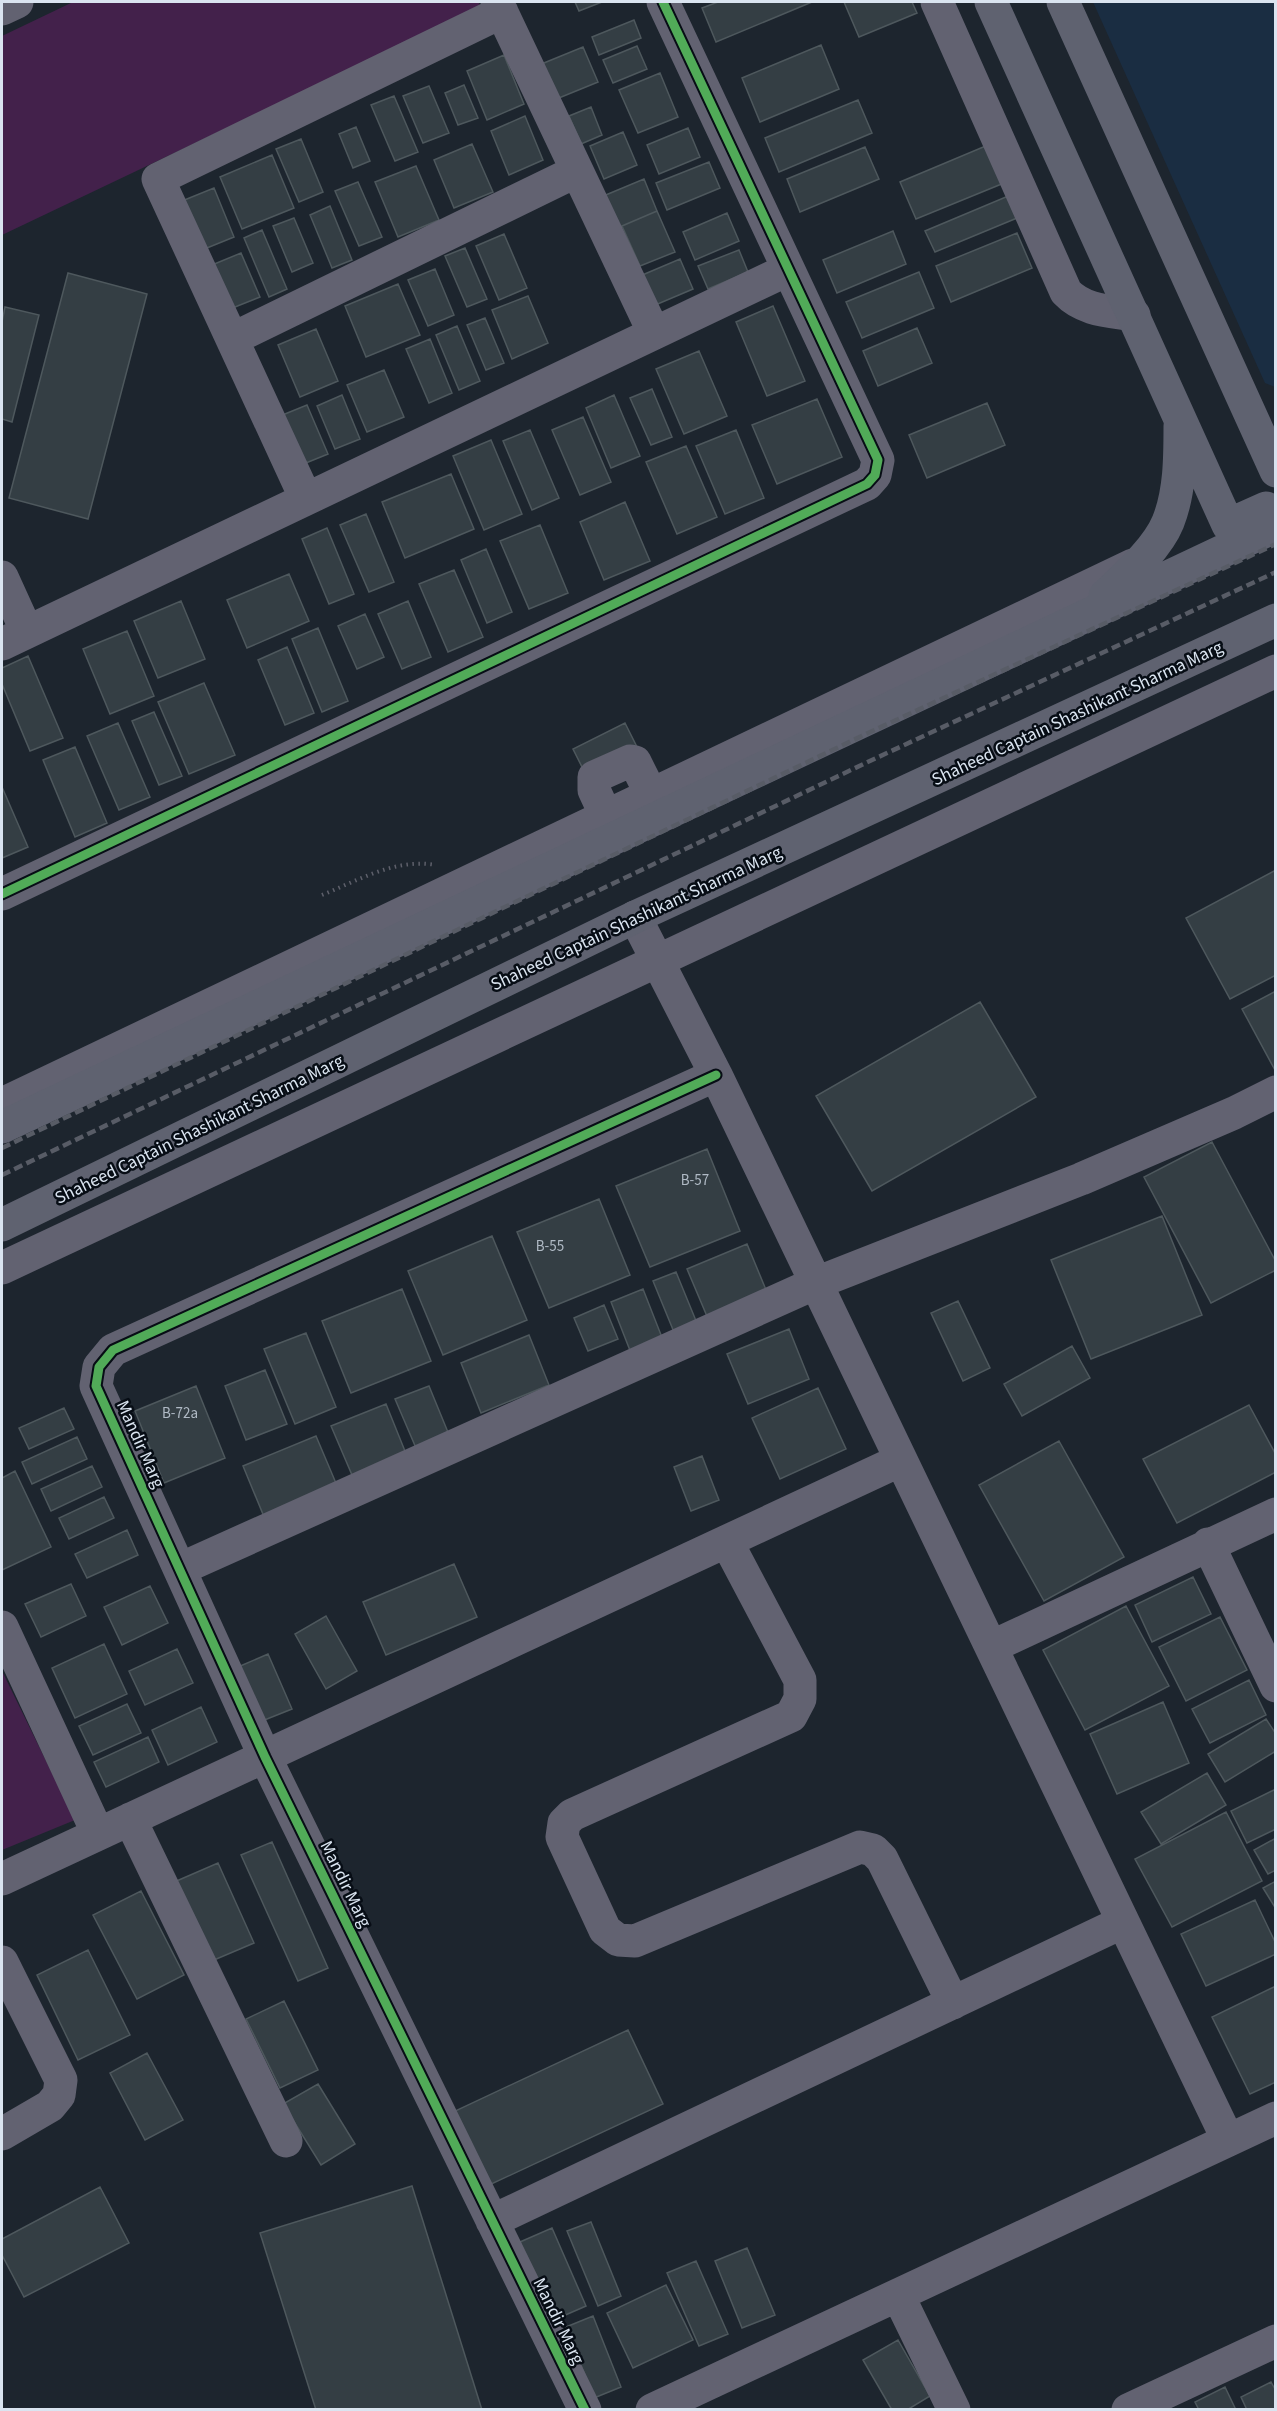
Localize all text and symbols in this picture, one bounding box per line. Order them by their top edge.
street label: Shaheed Captain Shashikant Sharma Marg [928,635,1227,792]
street label: Shaheed Captain Shashikant Sharma Marg [487,840,786,997]
street label: Shaheed Captain Shashikant Sharma Marg [51,1048,348,1211]
house number: B-57 [681,1170,709,1191]
house number: B-55 [536,1236,564,1257]
street label: Mandir Marg [110,1396,171,1492]
house number: B-72a [162,1403,198,1424]
street label: Mandir Marg [314,1837,377,1932]
street label: Mandir Marg [527,2274,590,2369]

